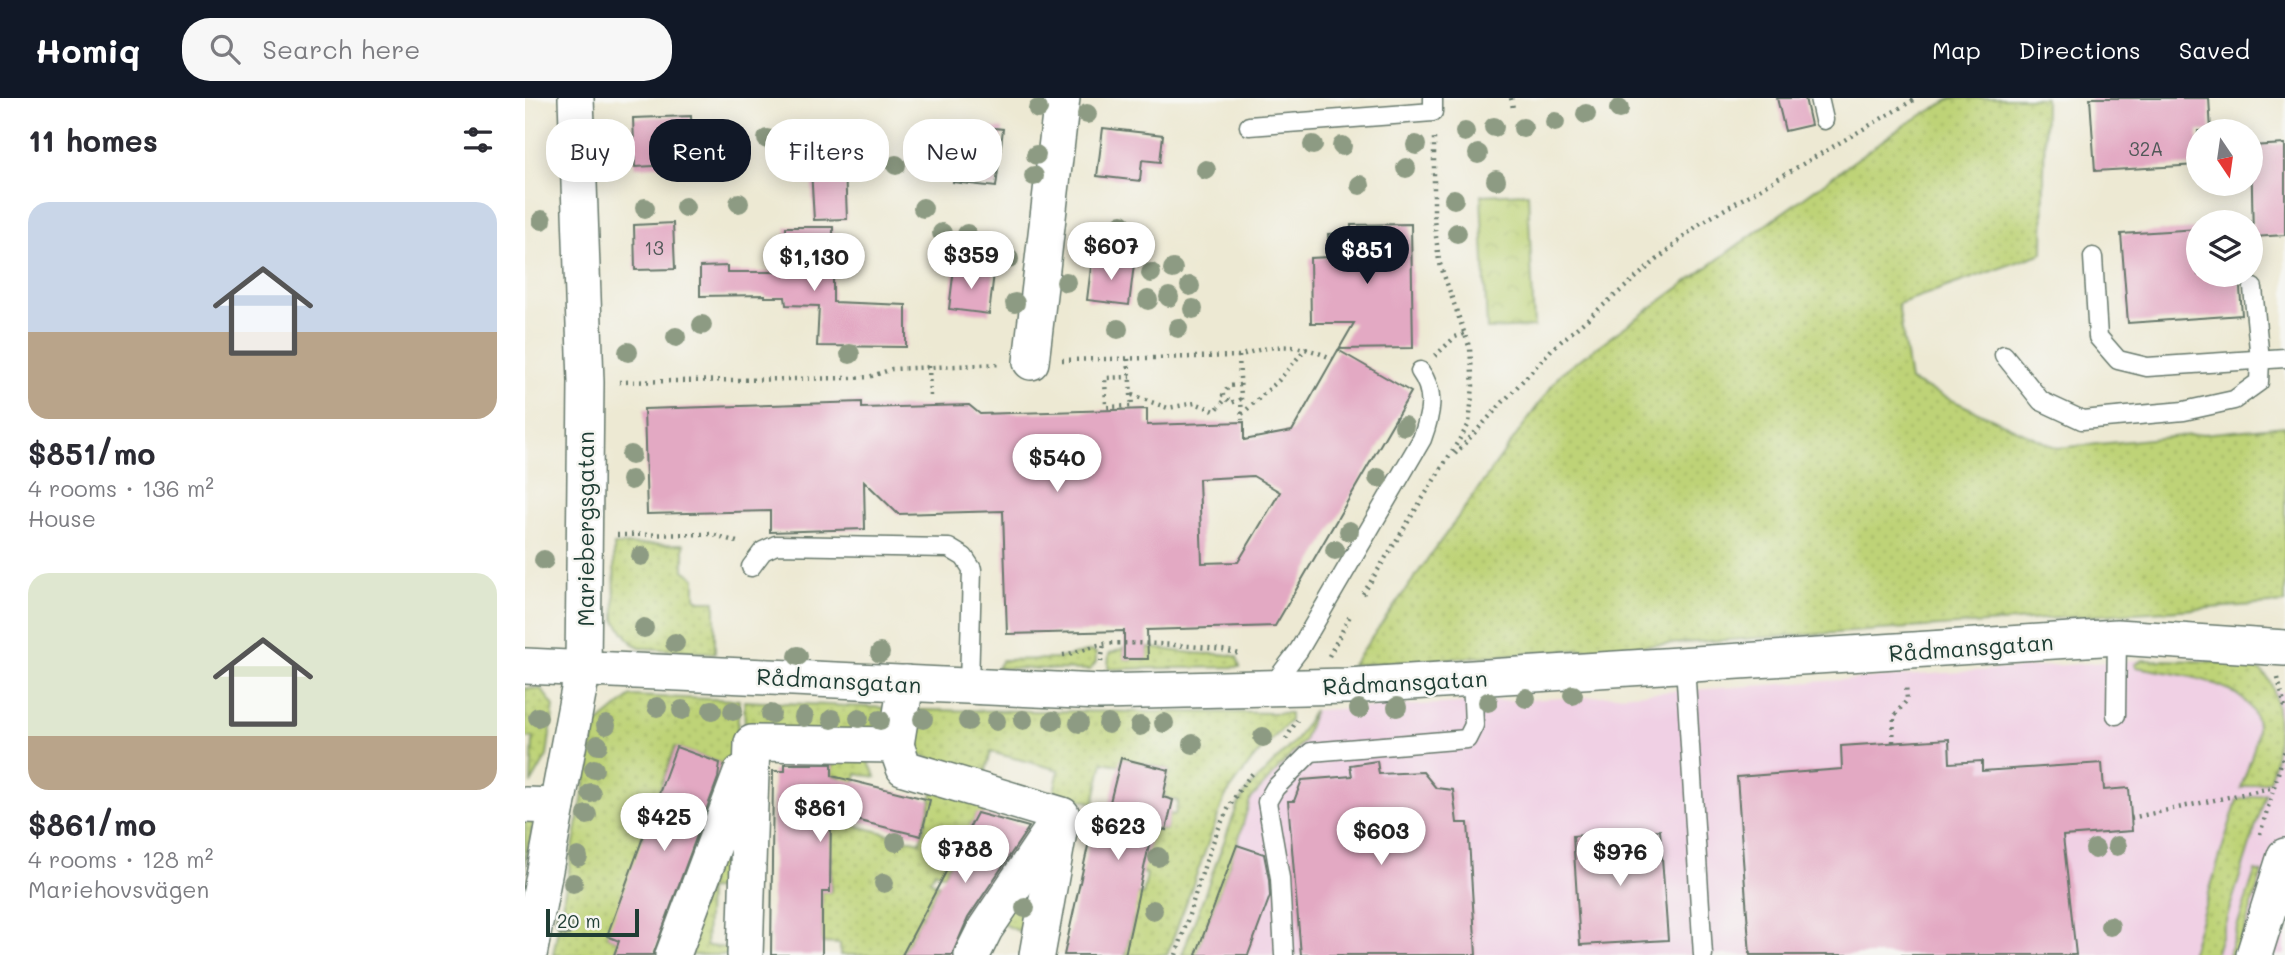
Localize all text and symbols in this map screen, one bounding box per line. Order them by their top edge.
search box [182,18,672,81]
text: Homiq [35,28,140,71]
icon: search [206,30,244,68]
text: Search here [262,32,420,66]
text: Map [1932,34,1981,65]
text: Directions [2019,34,2141,65]
text: Saved [2179,34,2250,65]
chip: Buy [546,119,635,182]
chip: Rent [649,119,751,182]
chip: Filters [765,119,889,182]
chip: New [903,119,1002,182]
north arrow [2186,119,2263,196]
map controls [2186,119,2263,287]
text: 11 homes [28,120,158,160]
icon: filters [459,121,497,159]
house number: 32A [2129,136,2163,161]
button: layers [2186,210,2263,287]
pin: $607 [1070,222,1152,282]
pin: $851 [1326,226,1408,286]
text: $607 [1083,230,1139,260]
pin: $359 [930,232,1012,291]
pin: $1,130 [757,234,871,293]
text: $851 [1341,234,1393,264]
house number: 13 [644,235,664,260]
text: $359 [943,239,999,269]
text: $1,130 [779,241,849,271]
icon: home [200,248,326,374]
street label: Mariebergsgatan [570,431,600,627]
text: $851/mo [28,433,156,473]
pin: $540 [1016,434,1098,494]
text: $540 [1028,442,1086,472]
text: 4 rooms · 136 m² [28,473,214,503]
text: House [28,503,96,533]
icon: home [200,619,326,745]
street label: Rådmansgatan [1888,626,2054,668]
street label: Rådmansgatan [756,661,922,699]
street label: Rådmansgatan [1322,663,1488,701]
pin: $861 [779,784,861,844]
text: $861 [794,792,846,822]
pin: $425 [623,794,705,853]
text: $425 [636,801,692,831]
pin: $623 [1077,802,1159,862]
text: $861/mo [28,804,156,844]
pin: $603 [1340,808,1422,867]
text: $623 [1091,810,1145,840]
text: $603 [1353,815,1409,845]
pin: $788 [924,826,1006,885]
pin: $976 [1579,828,1661,888]
text: $788 [937,833,993,863]
text: $976 [1593,836,1647,866]
text: 4 rooms · 128 m² [28,844,213,874]
text: Mariehovsvägen [28,874,209,904]
scale bar [546,906,639,938]
text: 20 m [557,908,601,933]

